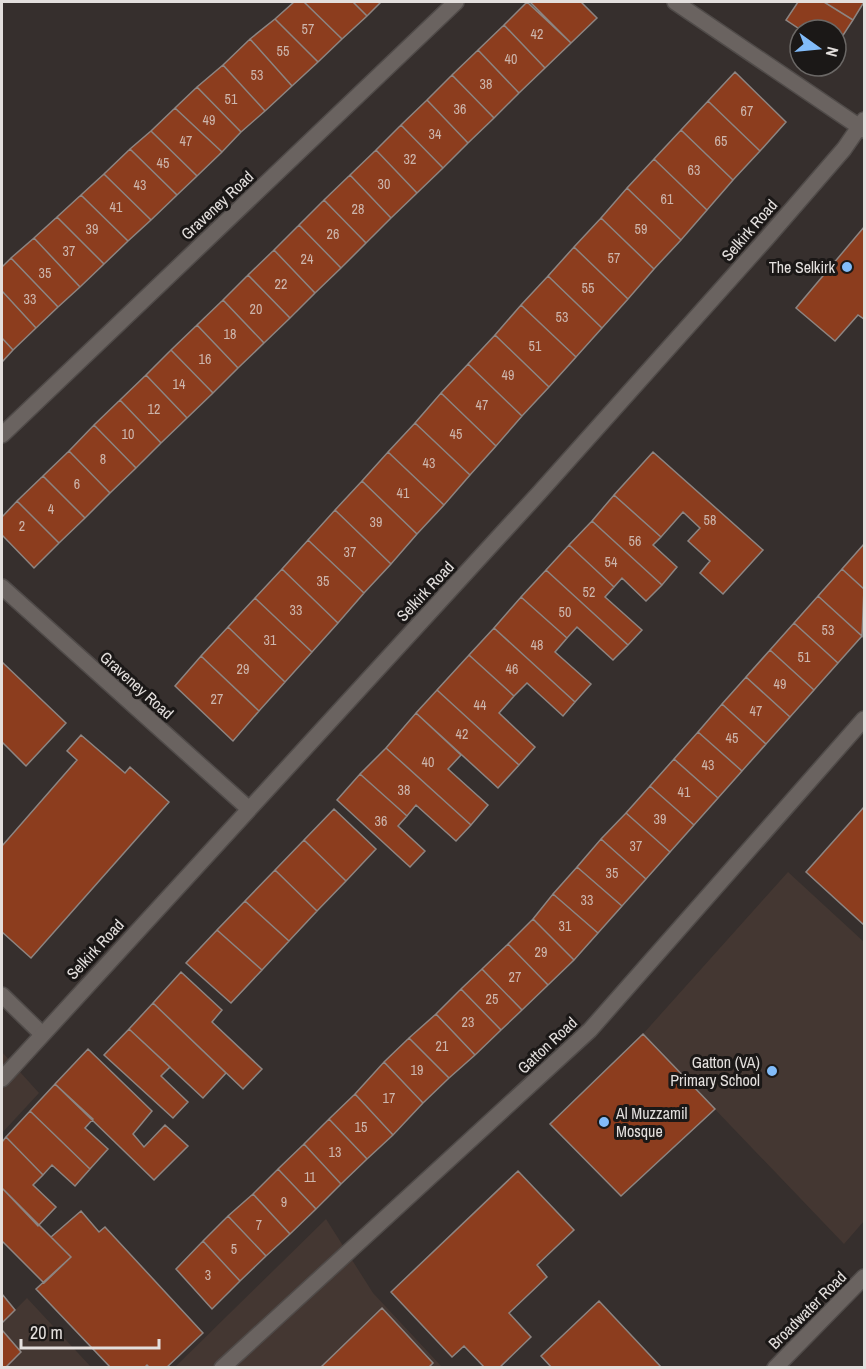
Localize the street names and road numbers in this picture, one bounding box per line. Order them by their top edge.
street label: Graveney Road [176,166,258,244]
street label: Selkirk Road [716,194,782,266]
street label: Selkirk Road [391,556,459,626]
street label: Graveney Road [95,646,179,724]
street label: Selkirk Road [61,914,129,984]
street label: Gatton Road [512,1012,582,1078]
street label: Broadwater Road [763,1266,851,1354]

